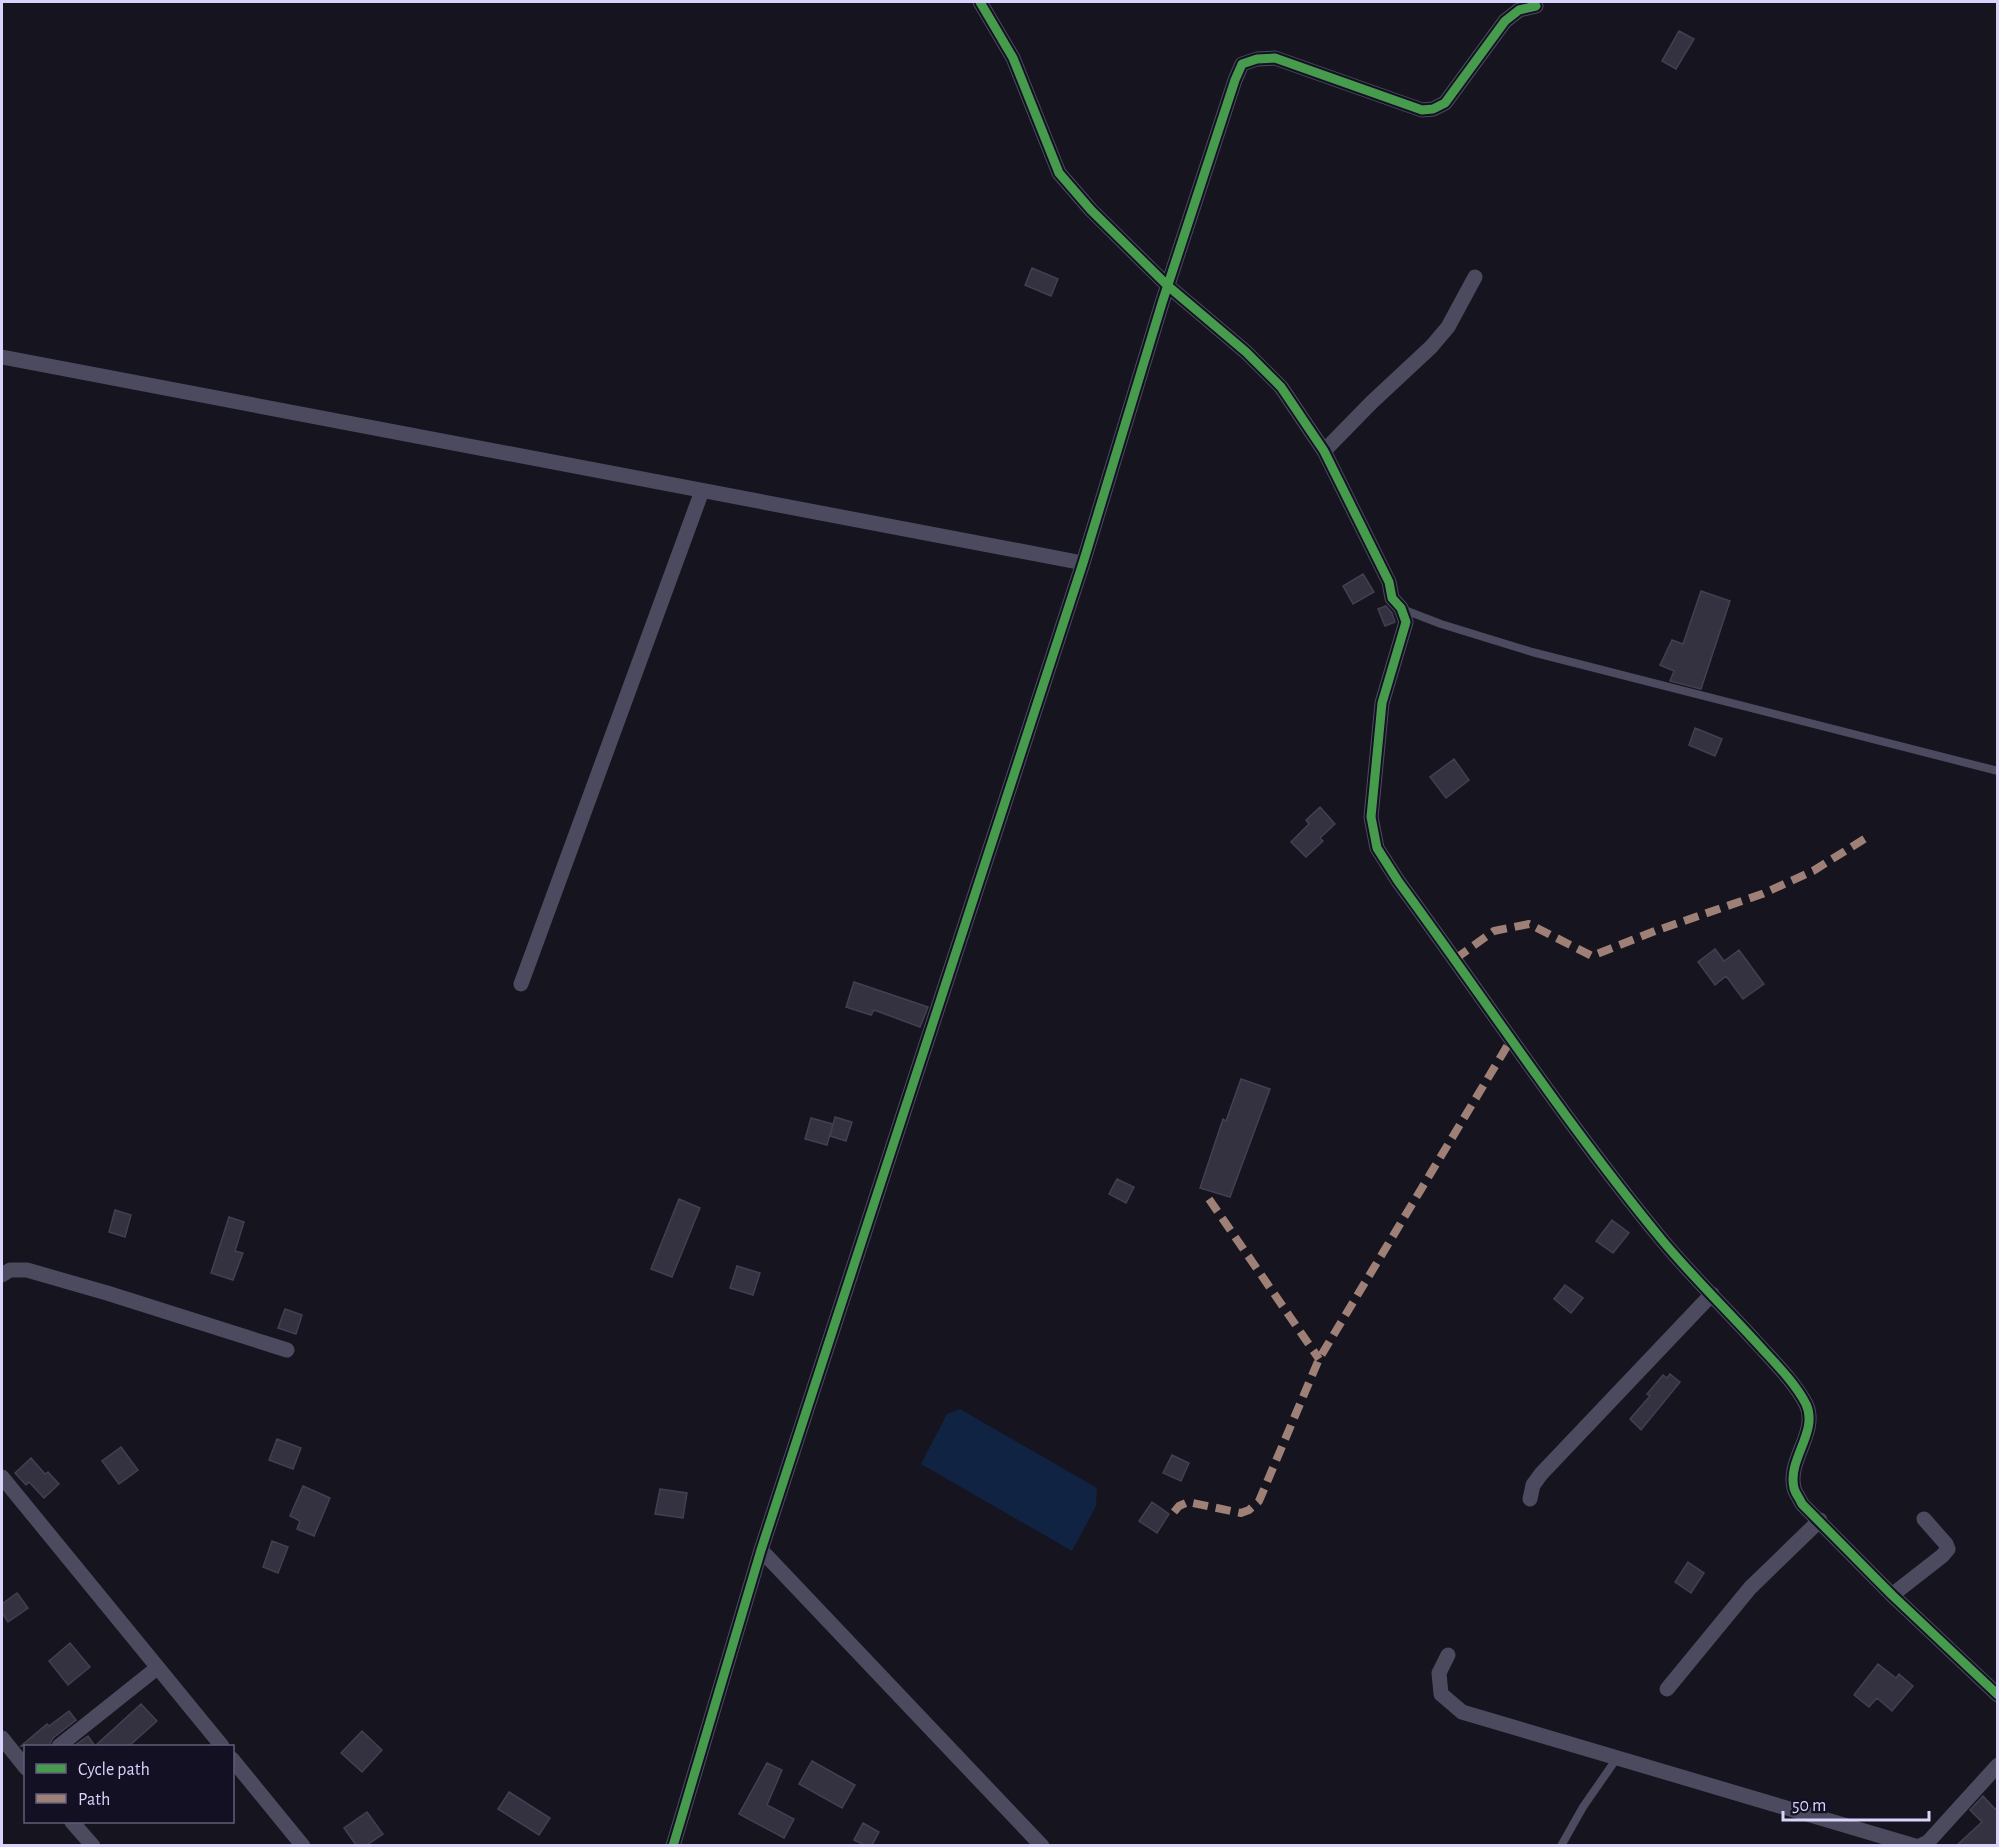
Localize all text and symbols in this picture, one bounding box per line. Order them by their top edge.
legend [24,1745,234,1823]
text: Cycle path [78,1761,150,1779]
scale bar [1783,1784,1928,1822]
text: Path [78,1791,110,1809]
text: 50 m [1792,1797,1826,1815]

